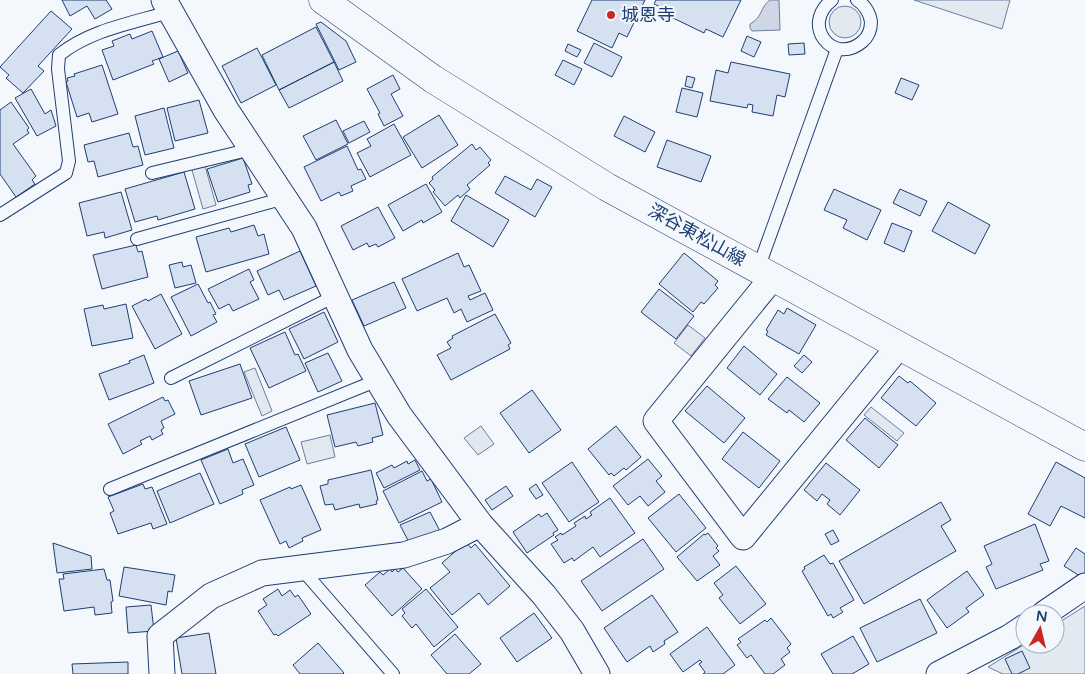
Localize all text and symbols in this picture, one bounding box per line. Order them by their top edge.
place label: 城恩寺 [621,4,675,26]
marker: 城恩寺 [605,9,617,21]
street label: 深谷東松山線 [644,199,750,271]
north arrow [1015,604,1065,654]
text: N [1035,607,1048,626]

